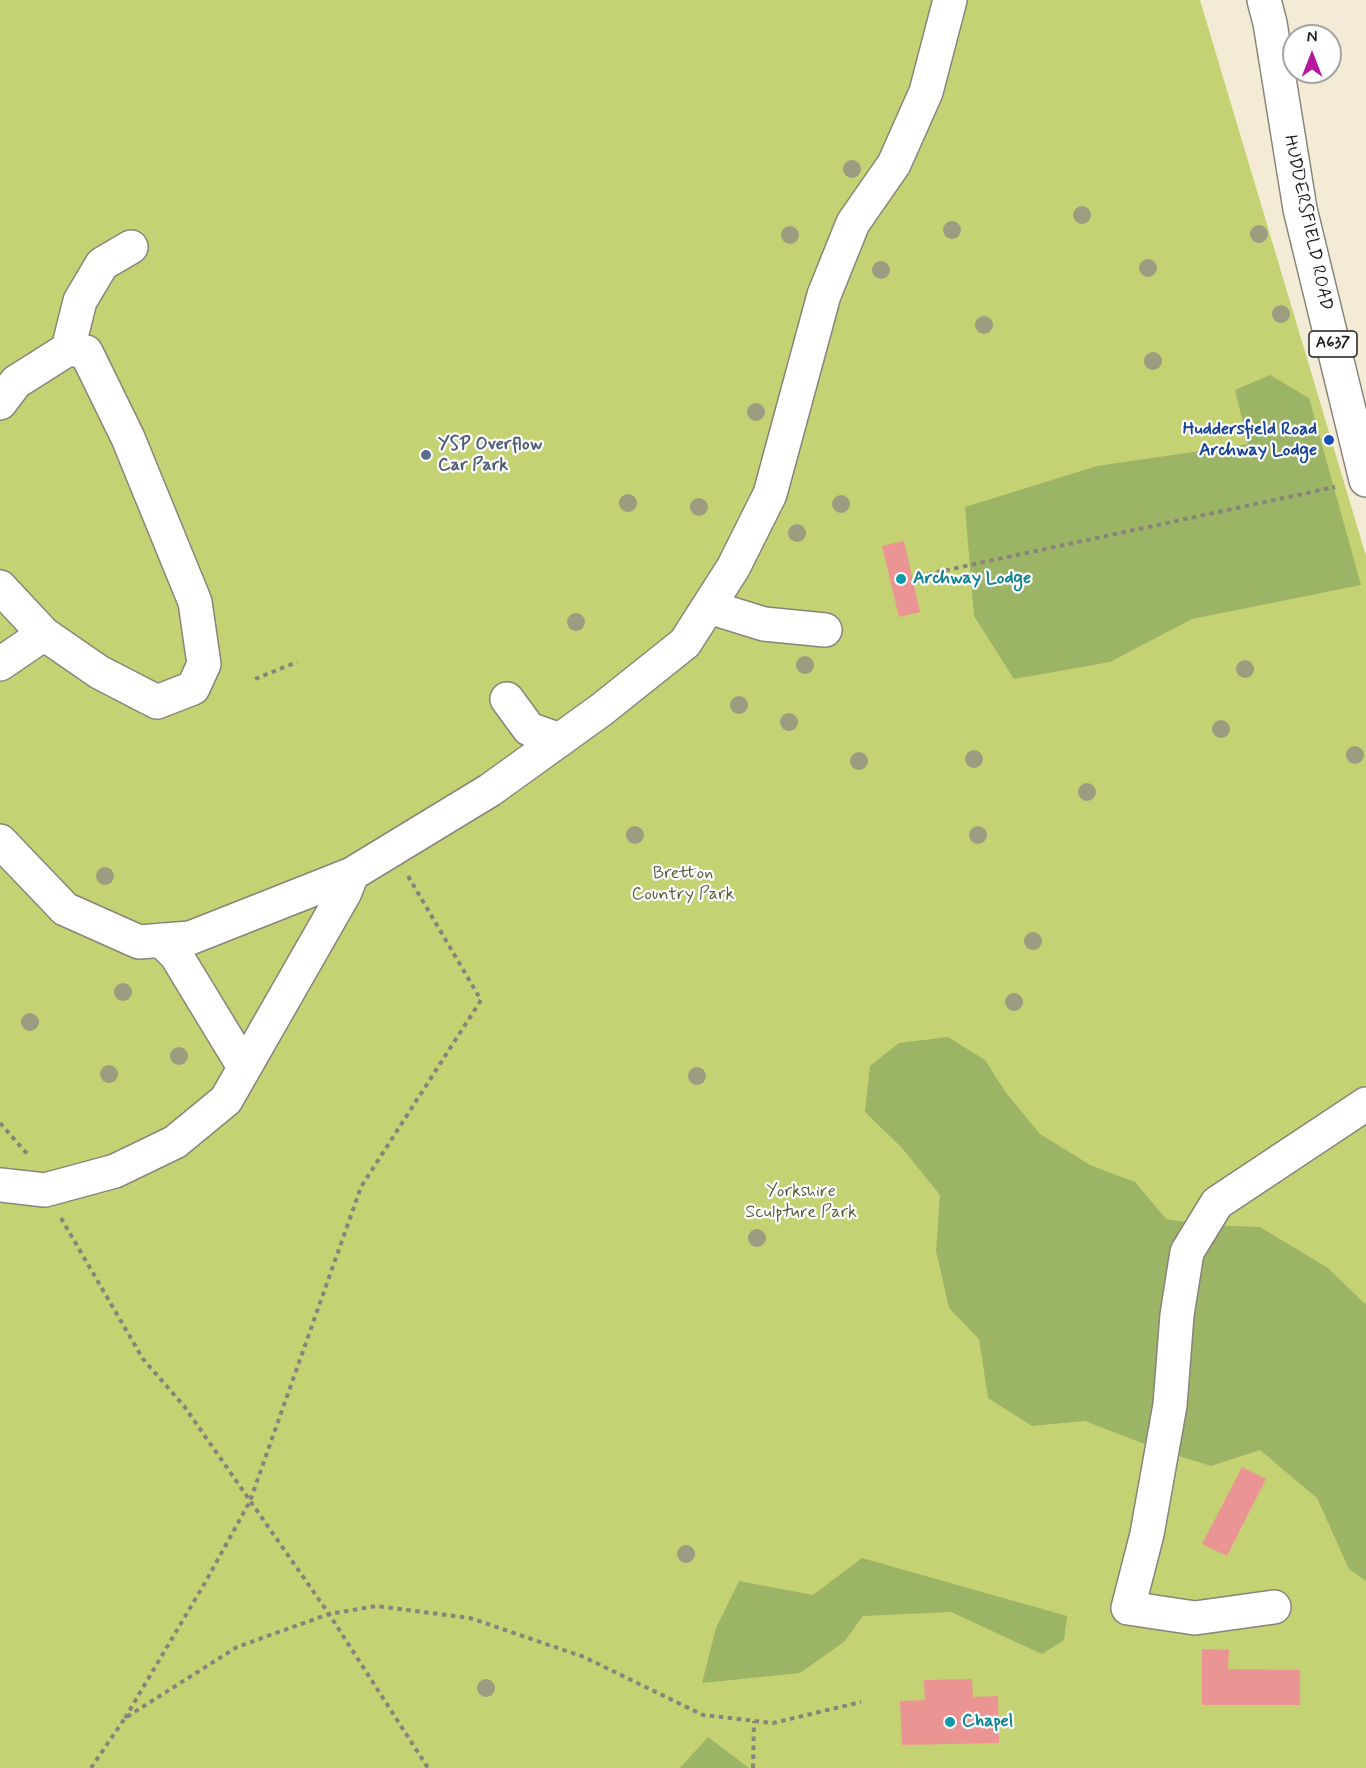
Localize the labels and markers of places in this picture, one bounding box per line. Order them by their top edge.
place label: Huddersfield Road Archway Lodge [1183,419,1317,462]
marker: Huddersfield Road Archway Lodge [1322,433,1336,447]
place label: YSP Overflow Car Park [438,434,542,476]
marker: YSP Overflow Car Park [419,448,433,462]
place label: Archway Lodge [913,568,1031,590]
marker: Archway Lodge [894,572,908,586]
place label: Chapel [962,1711,1013,1733]
marker: Chapel [943,1715,957,1729]

